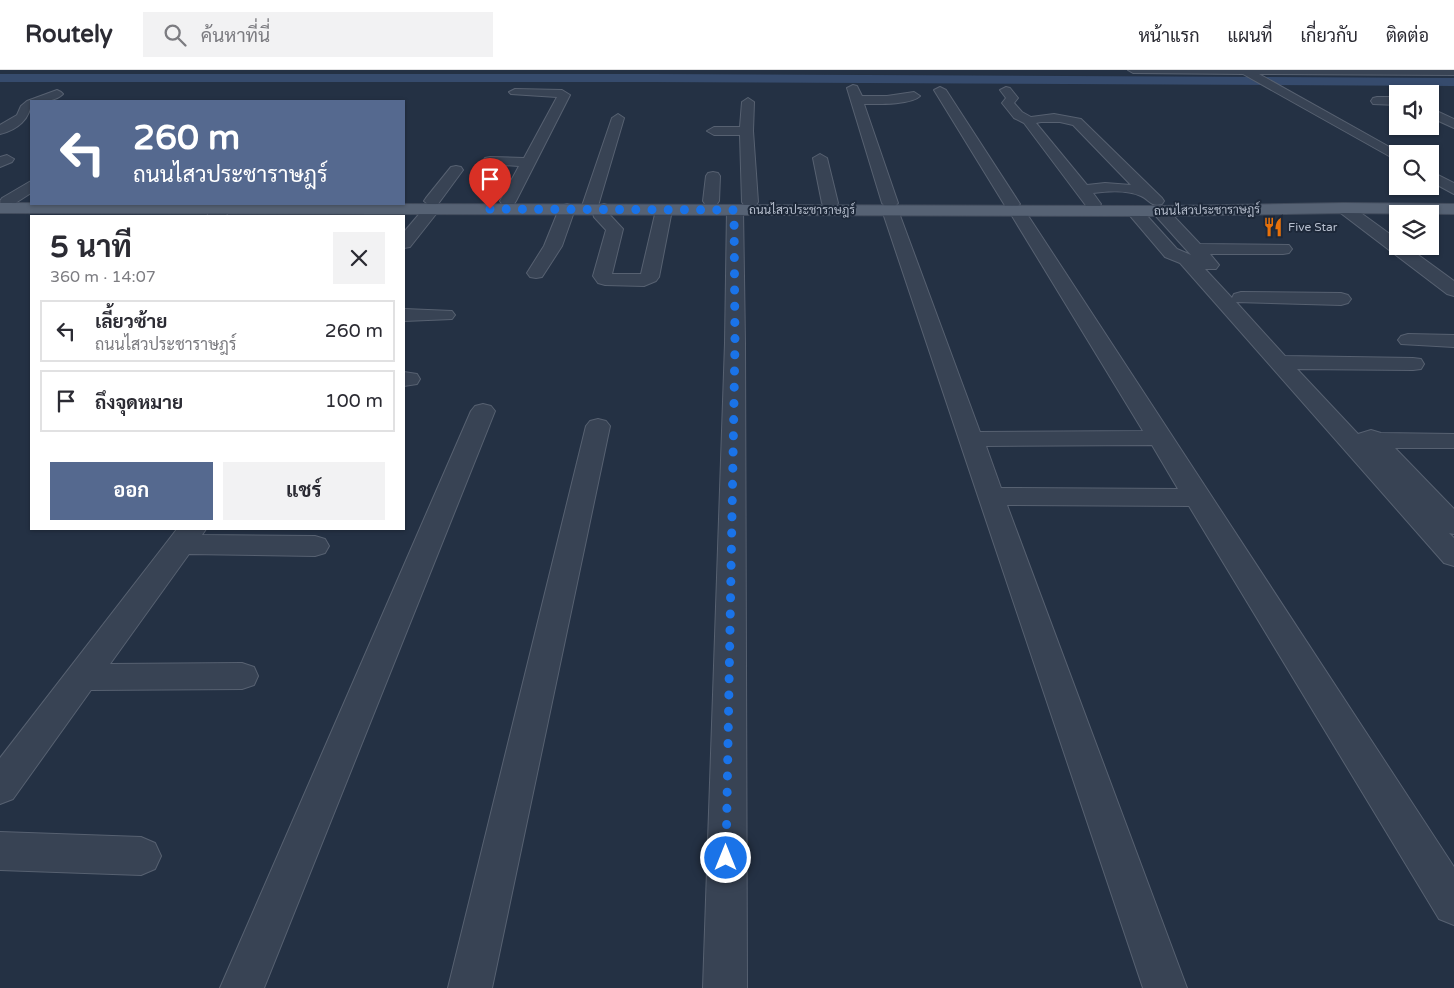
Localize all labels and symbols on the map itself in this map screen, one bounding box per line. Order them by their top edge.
pin [469,158,511,209]
street label: ถนนไสวประชาราษฎร์ [1154,201,1260,219]
street label: ถนนไสวประชาราษฎร์ [749,202,855,218]
restaurant icon: Five Star [1262,216,1284,238]
place label: Five Star [1288,220,1338,234]
position arrow [699,831,751,883]

